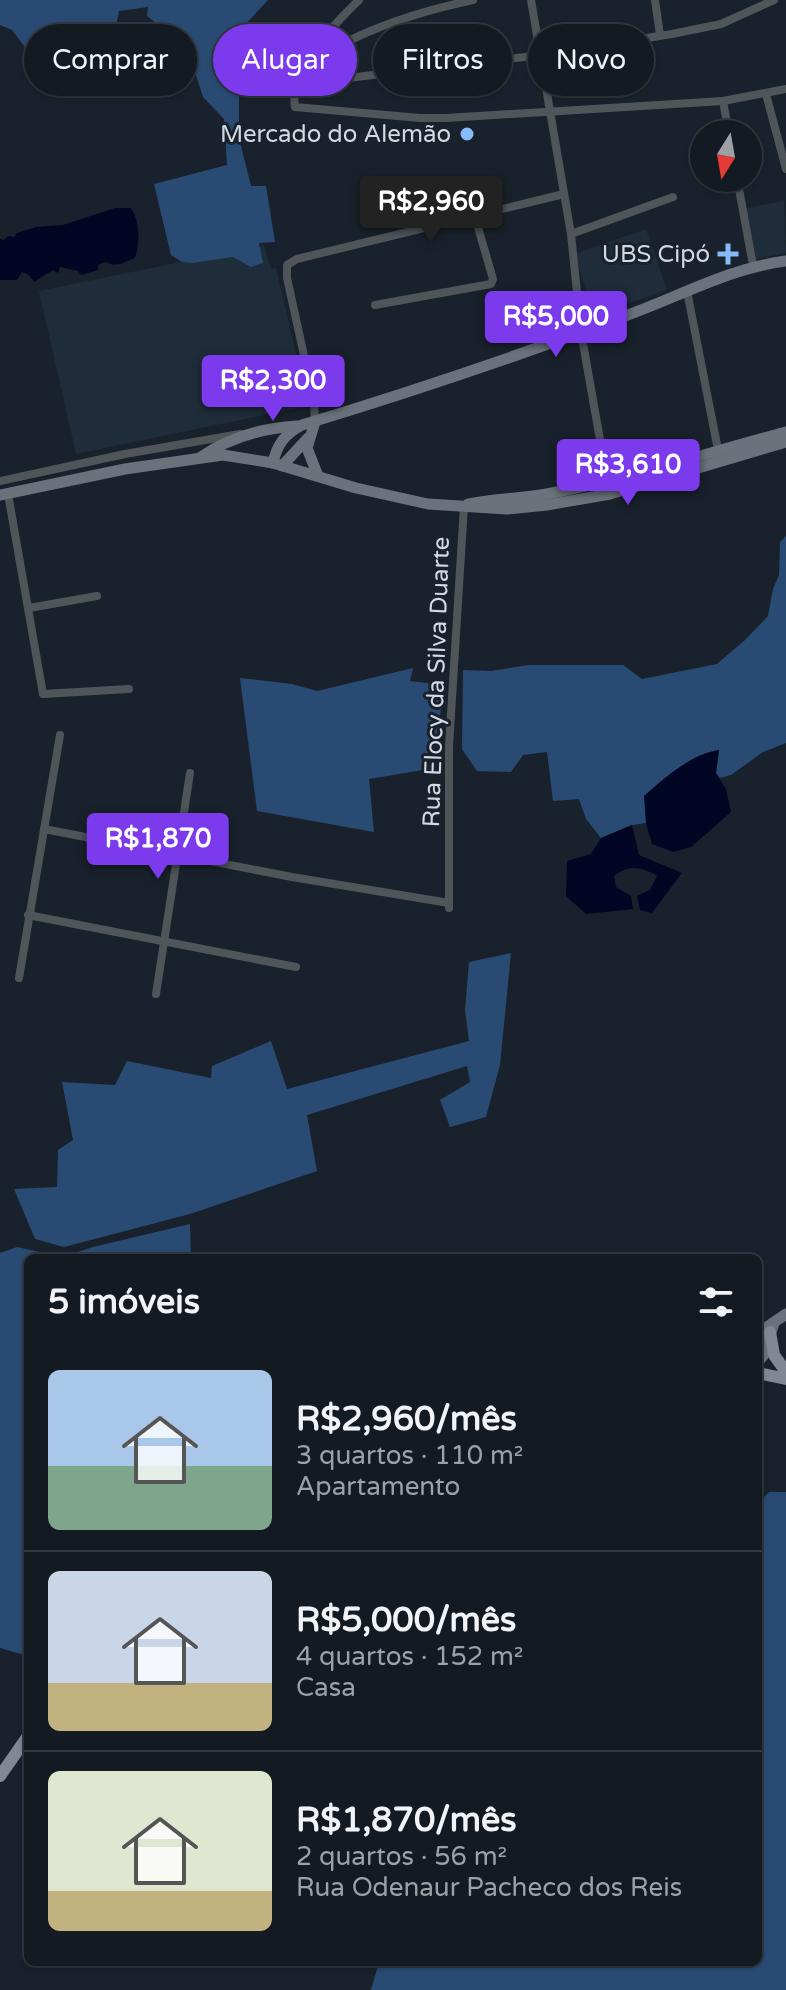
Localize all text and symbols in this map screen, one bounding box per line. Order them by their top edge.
chip: Comprar [24,24,197,96]
chip: Alugar [213,24,357,96]
chip: Filtros [373,24,512,96]
chip: Novo [528,24,654,96]
place label: Mercado do Alemão [220,120,451,149]
north arrow [690,120,762,192]
map controls [690,120,762,192]
marker: Mercado do Alemão [458,125,476,143]
pin: R$2,960 [357,176,505,244]
text: R$2,960 [378,186,484,217]
place label: UBS Cipó [602,240,710,269]
marker: UBS Cipó [717,243,739,265]
pin: R$5,000 [482,291,630,359]
text: R$5,000 [503,301,609,332]
pin: R$2,300 [199,355,347,423]
text: R$2,300 [220,365,326,396]
pin: R$3,610 [554,439,702,507]
text: R$3,610 [575,449,681,480]
street label: Rua Elocy da Silva Duarte [417,536,456,828]
pin: R$1,870 [84,813,232,881]
text: R$1,870 [105,823,211,854]
icon: filters [694,1280,738,1324]
text: 5 imóveis [48,1282,200,1323]
text: R$2,960/mês [296,1399,517,1440]
icon: home [112,1402,208,1498]
text: 3 quartos · 110 m² [296,1440,523,1471]
text: Apartamento [296,1471,460,1502]
text: R$5,000/mês [296,1600,516,1641]
icon: home [112,1603,208,1699]
text: 4 quartos · 152 m² [296,1641,523,1672]
text: Casa [296,1672,356,1703]
text: R$1,870/mês [296,1800,517,1841]
icon: home [112,1803,208,1899]
text: 2 quartos · 56 m² [296,1841,507,1872]
text: Rua Odenaur Pacheco dos Reis [296,1872,682,1903]

